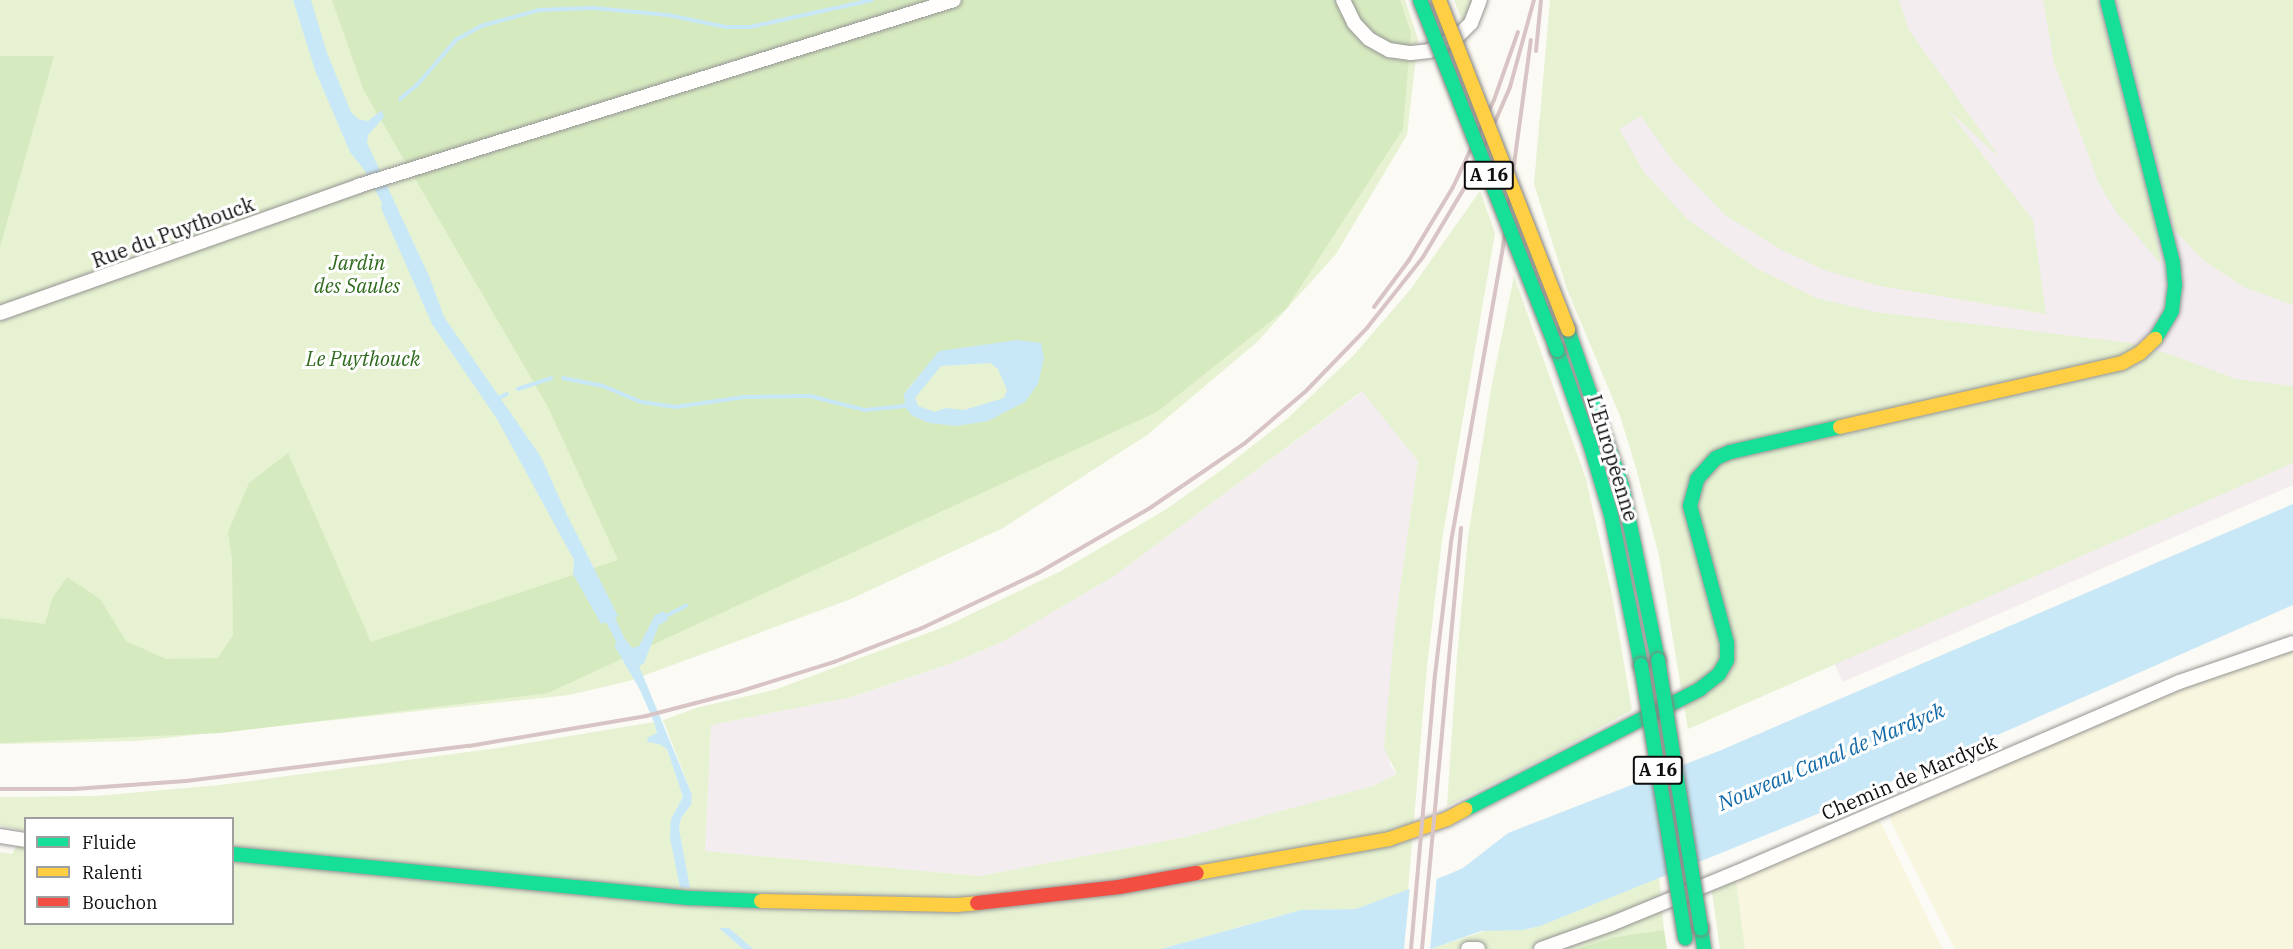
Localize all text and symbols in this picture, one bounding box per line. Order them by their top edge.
road number: A 16 [1464,160,1514,190]
street label: Rue du Puythouck [89,191,257,273]
park label: Jardin des Saules [314,251,400,298]
park label: Le Puythouck [306,346,420,370]
street label: L'Européenne [1582,392,1644,524]
water label: Nouveau Canal de Mardyck [1714,697,1948,815]
street label: Chemin de Mardyck [1818,729,2000,825]
road number: A 16 [1632,755,1684,785]
legend [24,817,234,925]
text: Fluide [82,831,136,854]
text: Ralenti [82,861,143,884]
text: Bouchon [82,891,158,914]

